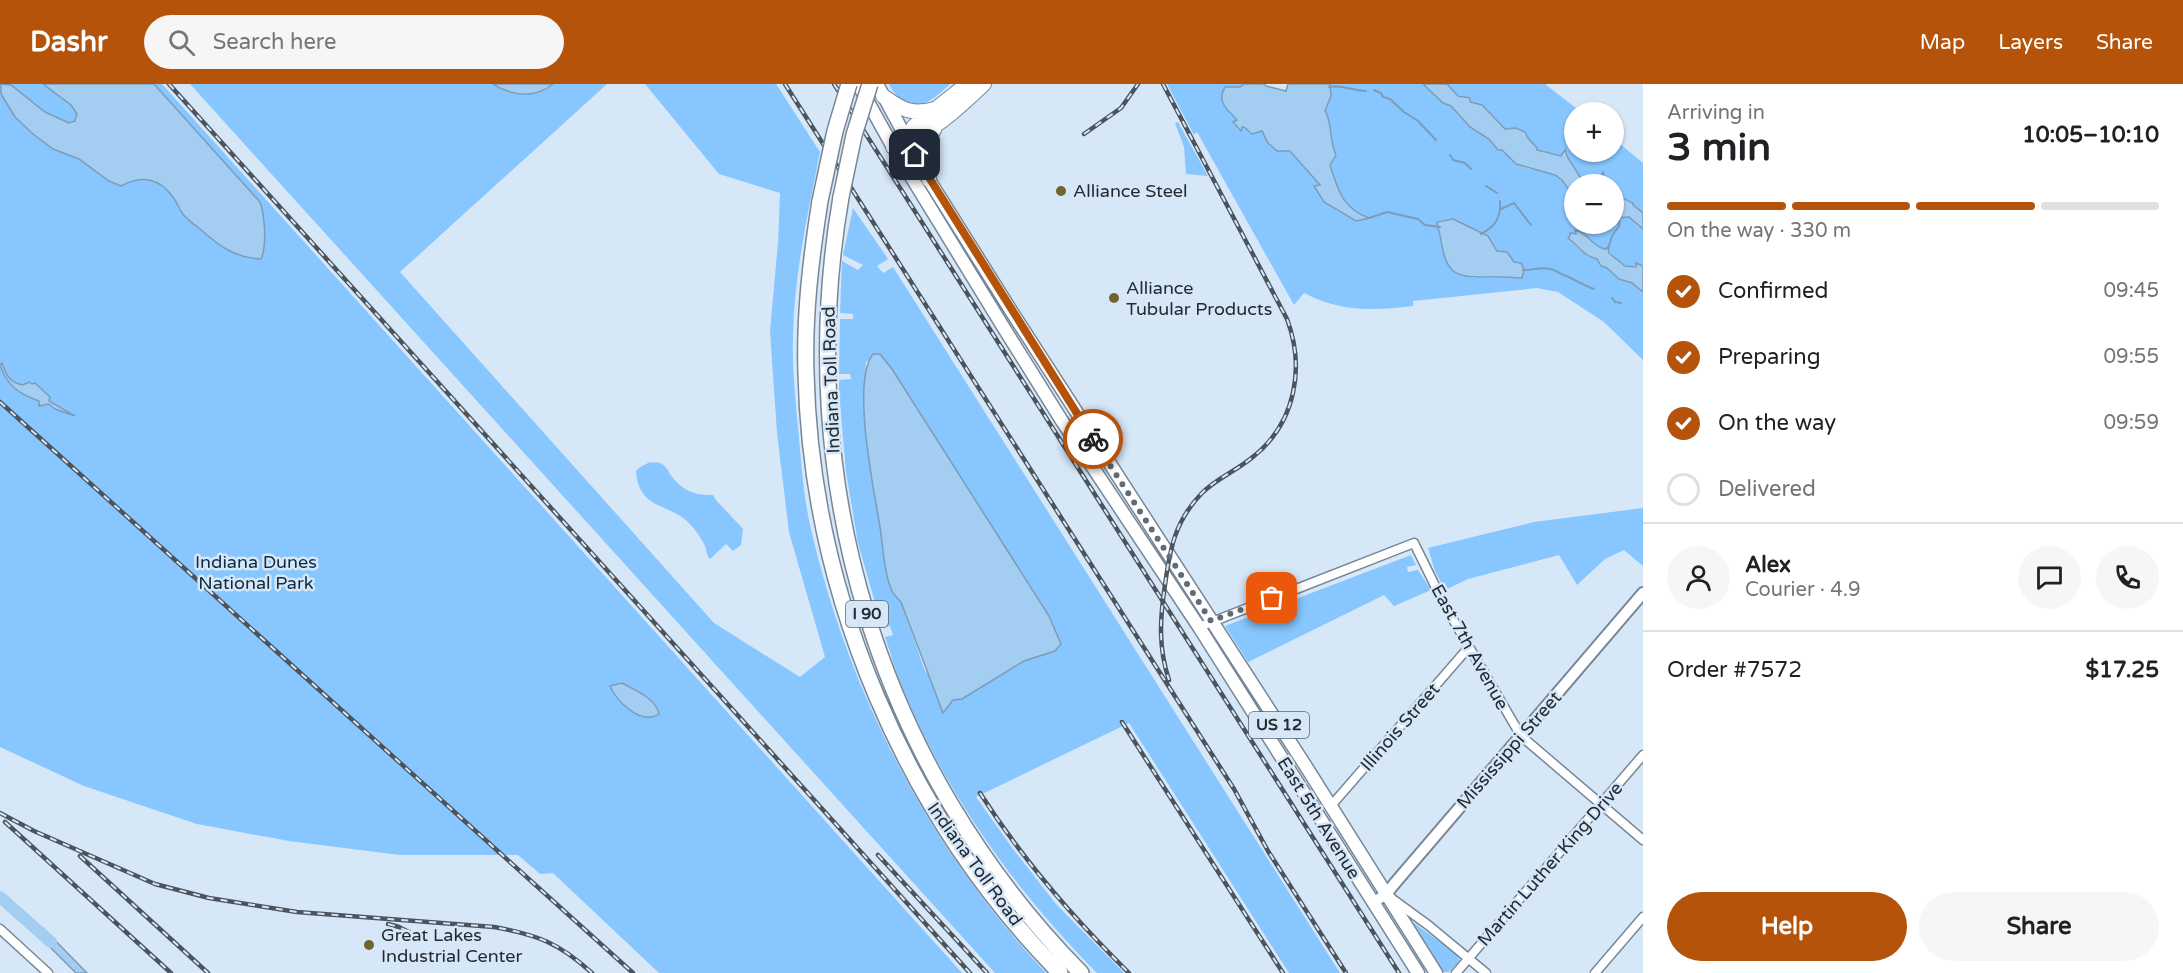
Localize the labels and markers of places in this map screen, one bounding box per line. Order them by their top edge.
pin [889,129,940,180]
place label: Alliance Steel [1073,180,1188,202]
marker: Alliance Steel [1054,184,1068,198]
place label: Alliance Tubular Products [1126,277,1272,320]
marker: Alliance Tubular Products [1107,291,1121,305]
pin [1246,572,1297,623]
place label: Great Lakes Industrial Center [381,924,522,967]
marker: Great Lakes Industrial Center [362,938,376,952]

